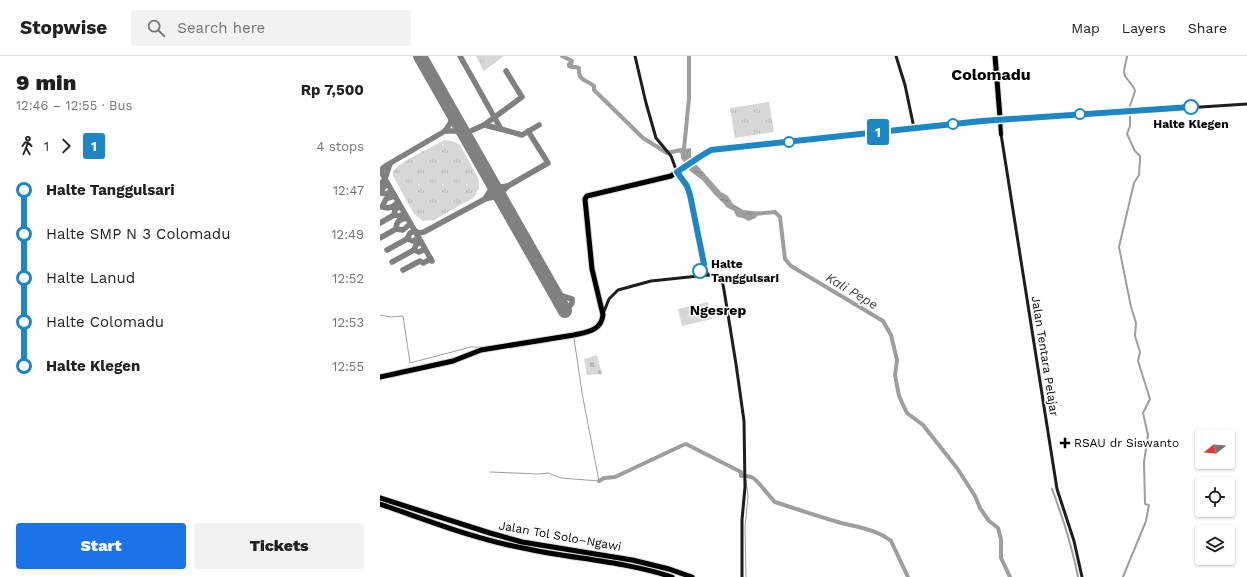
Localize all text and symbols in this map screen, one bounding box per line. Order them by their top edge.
search box [131,10,411,46]
text: Stopwise [20,16,107,39]
icon: search [145,17,167,39]
text: Search here [177,19,265,37]
text: Map [1071,20,1100,36]
text: Layers [1122,20,1166,36]
text: Share [1188,20,1227,36]
district label: Colomadu [951,65,1031,84]
text: 9 min [16,70,76,95]
text: Rp 7,500 [301,81,364,99]
text: 12:46 – 12:55 · Bus [16,98,132,113]
marker: Halte Klegen [1183,99,1199,115]
unlabelled marker [1074,108,1086,120]
place label: Halte Klegen [1153,117,1229,131]
unlabelled marker [947,118,959,130]
line badge: 1 [865,119,891,145]
text: 1 [875,124,881,140]
icon: walk [16,135,38,157]
icon: forward [55,135,77,157]
unlabelled marker [783,136,795,148]
text: 1 [91,138,97,154]
text: 1 [44,139,49,154]
text: 4 stops [317,139,364,154]
text: Halte Tanggulsari [46,181,175,199]
text: 12:47 [333,183,364,198]
text: Halte SMP N 3 Colomadu [46,225,230,243]
text: 12:49 [332,227,364,242]
place label: Halte Tanggulsari [711,257,779,285]
marker: Halte Tanggulsari [692,263,708,279]
text: Halte Lanud [46,269,135,287]
water label: Kali Pepe [823,270,881,312]
text: 12:52 [332,271,364,286]
street label: Jalan Tentara Pelajar [1029,295,1061,417]
district label: Ngesrep [690,302,746,318]
text: Halte Colomadu [46,313,164,331]
text: 12:53 [332,315,364,330]
text: Halte Klegen [46,357,140,375]
text: 12:55 [332,359,364,374]
north arrow [1195,429,1235,469]
map controls [1195,429,1235,565]
place label: RSAU dr Siswanto [1074,436,1179,450]
marker: RSAU dr Siswanto [1059,437,1071,449]
button: locate [1195,477,1235,517]
street label: Jalan Tol Solo–Ngawi [498,518,622,554]
button: Start [16,523,186,569]
button: Tickets [194,523,364,569]
button: layers [1195,525,1235,565]

